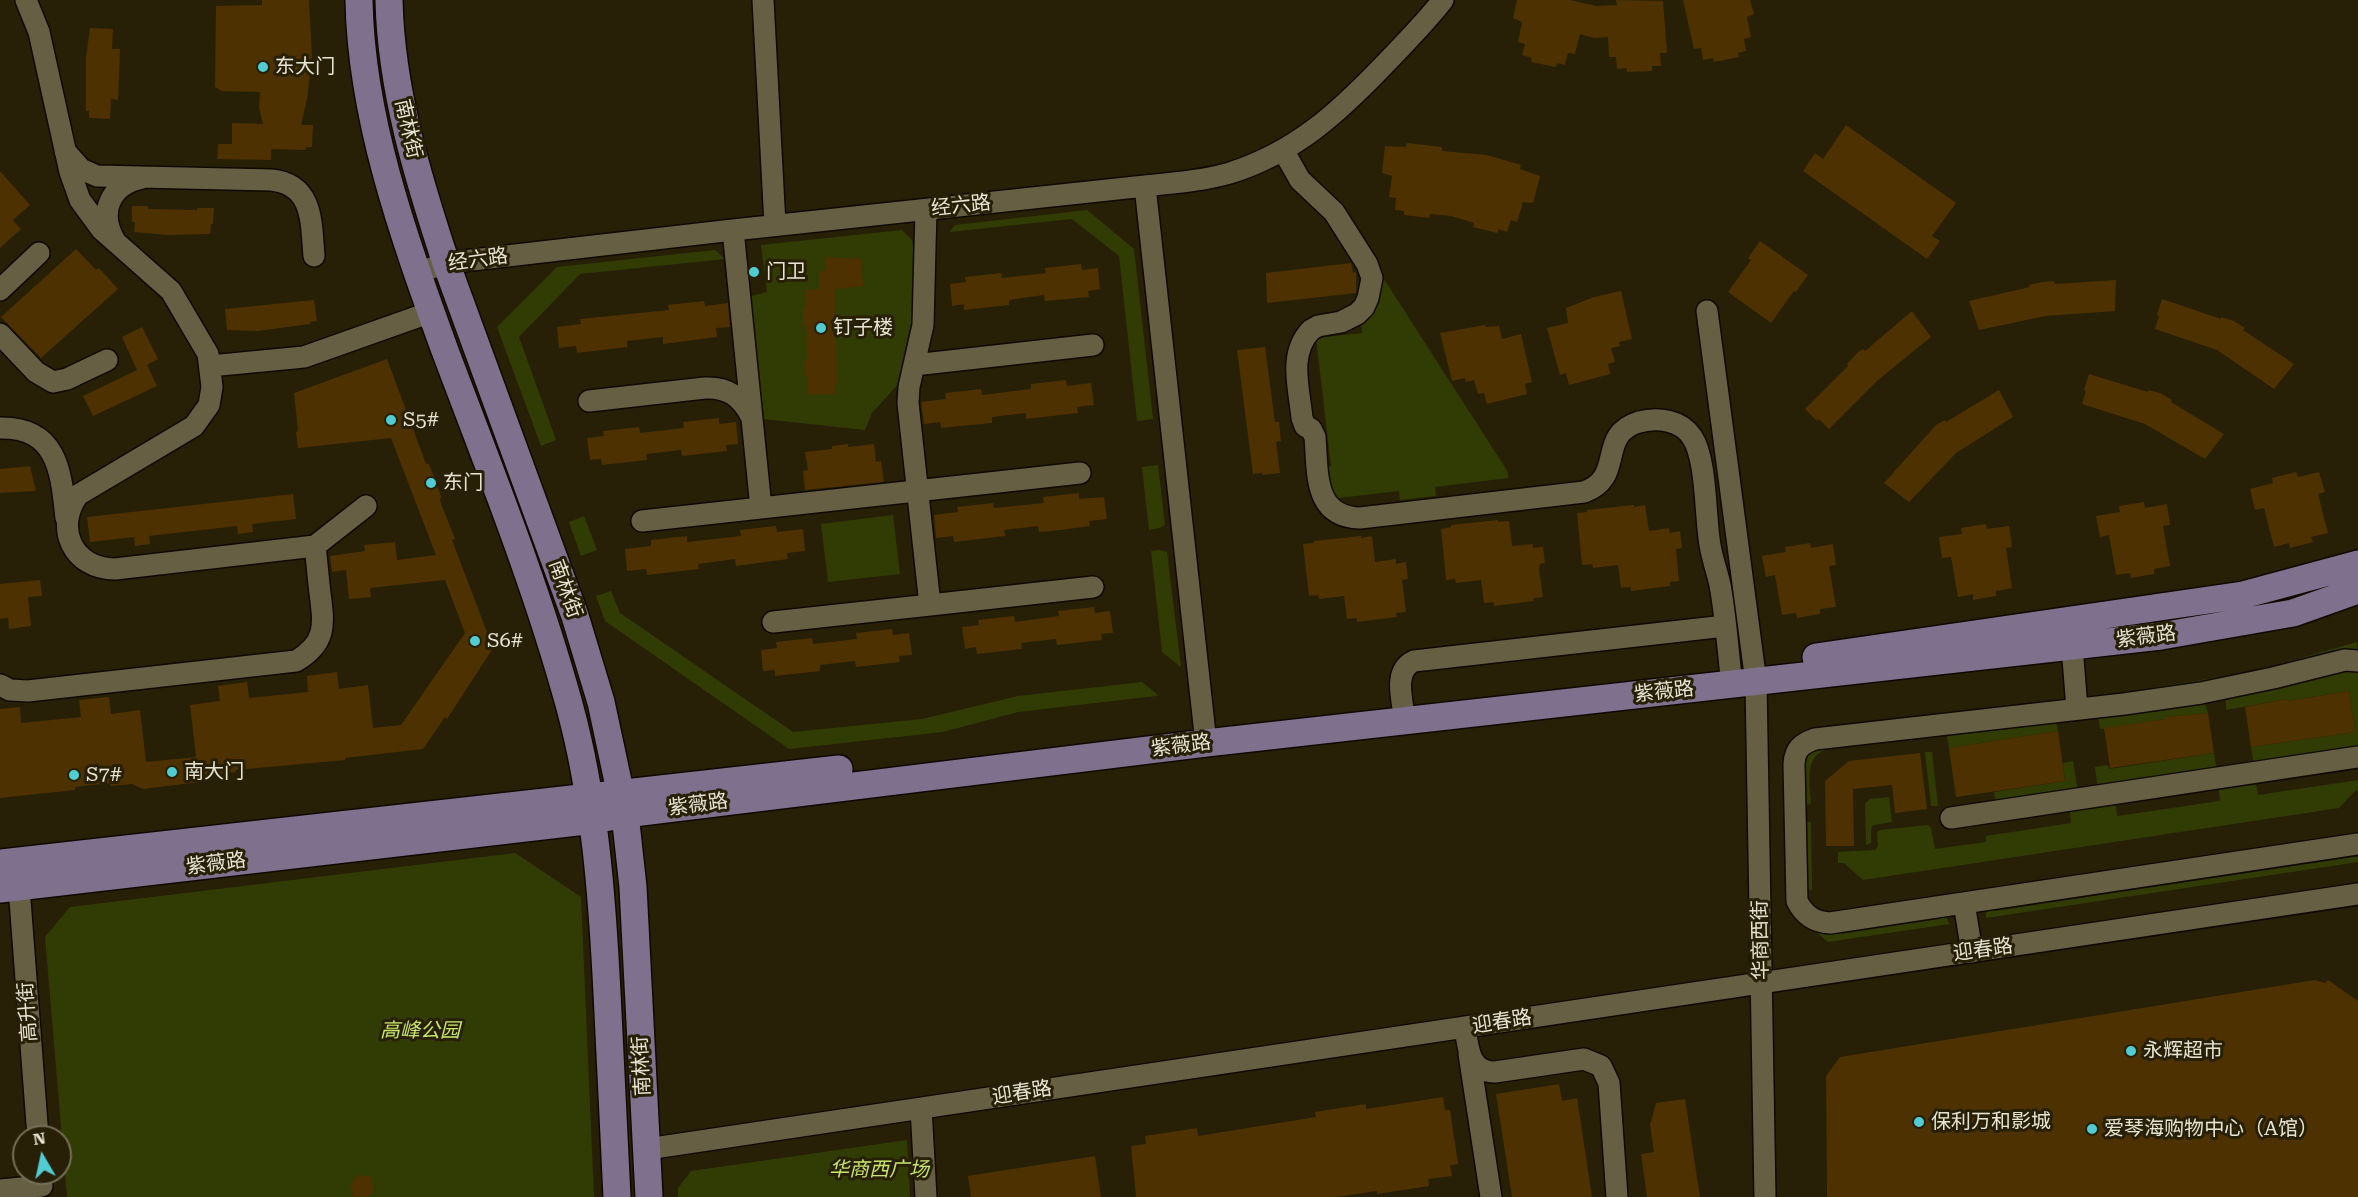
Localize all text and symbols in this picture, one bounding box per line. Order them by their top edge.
place label: 东大门 [275,55,335,79]
marker: 东大门 [256,60,270,74]
street label: 南林街 [390,97,426,161]
street label: 经六路 [930,191,992,221]
street label: 经六路 [447,244,509,276]
place label: 门卫 [766,260,806,284]
marker: 门卫 [747,265,761,279]
place label: 钉子楼 [833,316,893,340]
marker: 钉子楼 [814,321,828,335]
place label: S5# [403,408,439,432]
marker: S5# [384,413,398,427]
place label: 东门 [443,471,483,495]
marker: 东门 [424,476,438,490]
street label: 南林街 [543,557,587,621]
street label: 紫薇路 [2115,621,2177,653]
place label: S6# [487,629,523,653]
marker: S6# [468,634,482,648]
street label: 紫薇路 [1633,677,1695,707]
street label: 紫薇路 [1150,730,1212,762]
place label: 南大门 [184,760,244,784]
place label: S7# [86,763,122,787]
marker: 南大门 [165,765,179,779]
marker: S7# [67,768,81,782]
street label: 紫薇路 [667,789,729,821]
street label: 紫薇路 [185,848,247,880]
street label: 华商西街 [1748,900,1774,980]
street label: 迎春路 [1952,934,2014,966]
street label: 高升街 [14,981,42,1043]
street label: 迎春路 [1470,1005,1534,1039]
park label: 高峰公园 [380,1019,460,1043]
street label: 南林街 [628,1035,656,1097]
place label: 永辉超市 [2143,1039,2223,1063]
marker: 永辉超市 [2124,1044,2138,1058]
street label: 迎春路 [990,1076,1054,1110]
place label: 保利万和影城 [1931,1110,2051,1134]
marker: 保利万和影城 [1912,1115,1926,1129]
place label: 爱琴海购物中心（A馆） [2104,1117,2318,1141]
marker: 爱琴海购物中心（A馆） [2085,1122,2099,1136]
north arrow [12,1125,72,1185]
text: N [32,1128,47,1149]
park label: 华商西广场 [829,1158,929,1182]

